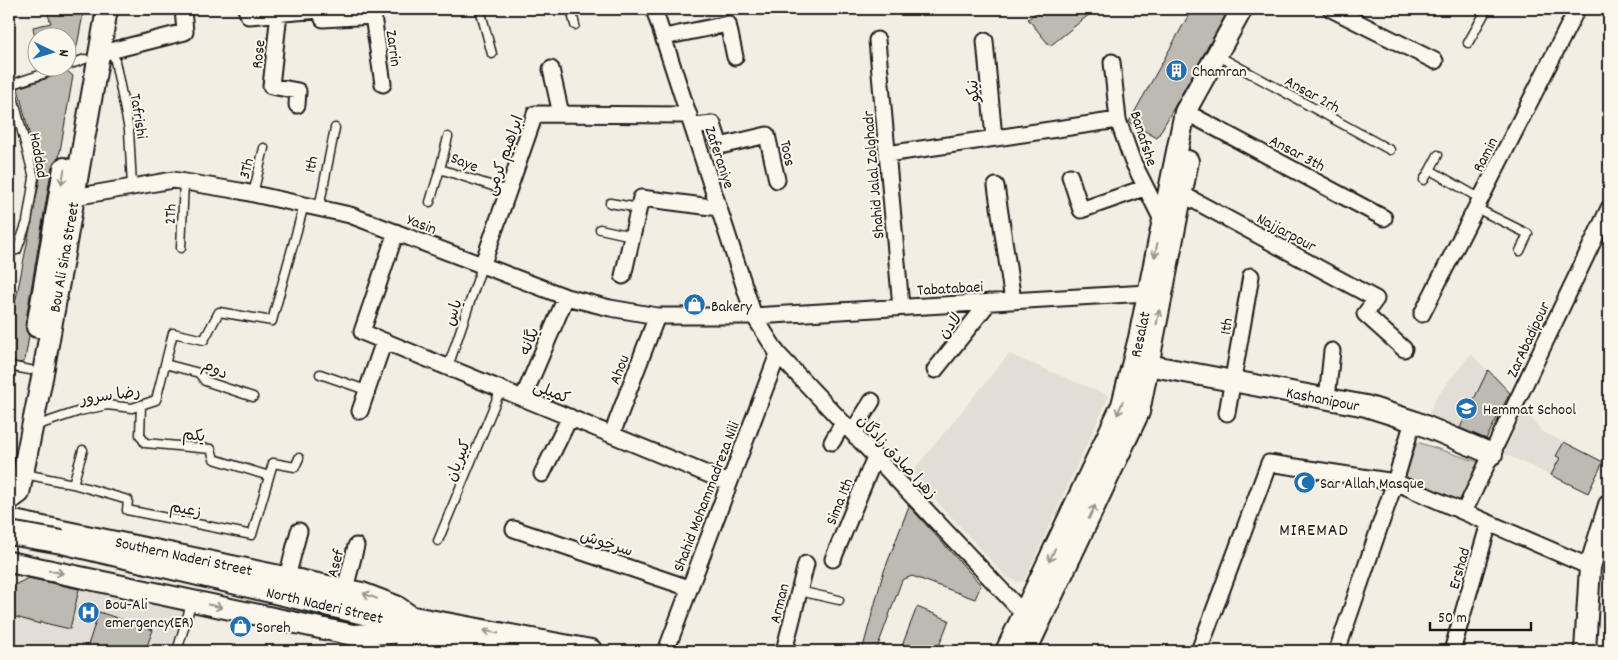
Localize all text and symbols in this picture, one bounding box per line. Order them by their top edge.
north arrow [28,28,78,78]
street label: Zarrin [379,29,406,68]
street label: Rose [247,39,272,70]
text: N [53,49,73,57]
building icon: Chamran [1164,58,1188,82]
place label: Chamran [1192,61,1247,84]
street label: Ansar 2rh [1280,71,1344,120]
street label: نیکو [962,79,987,105]
street label: Tafrishi [123,92,152,141]
street label: Banafshe [1123,108,1162,169]
street label: Shahid Jalal Zolghadr [857,110,892,240]
street label: ابراهیم کرمی [480,112,531,199]
street label: Zaferaniye [698,124,740,192]
street label: Ansar 3th [1265,130,1329,179]
street label: Haddad [22,131,53,180]
street label: Ramin [1468,134,1505,177]
street label: Toos [773,138,801,169]
street label: Saye [447,147,481,179]
street label: 1th [300,154,325,175]
street label: 3Th [234,156,261,181]
one-way arrow [57,169,67,185]
street label: Bou Ali Sina Street [44,200,87,314]
street label: 2Th [159,203,184,225]
street label: Najjarpour [1252,208,1320,259]
street label: Yasin [403,209,439,242]
one-way arrow [1151,241,1160,257]
street label: Tabatabaei [916,276,984,303]
shop icon: Bakery [683,293,707,317]
street label: یاس [439,296,469,329]
place label: Bakery [711,296,753,319]
street label: ZarAbadipour [1502,298,1557,382]
street label: لادن [933,309,969,345]
street label: Resalat [1125,309,1158,360]
one-way arrow [1154,310,1164,326]
street label: 1th [1215,316,1240,336]
street label: یگانه [514,324,546,360]
street label: Ahou [604,352,636,388]
street label: دوم [198,354,232,386]
street label: کمیلی [529,376,573,411]
street label: رضا سرور [77,381,142,412]
street label: Kashanipour [1284,382,1361,419]
school or university icon: Hemmat School [1455,396,1479,420]
place label: Hemmat School [1483,399,1576,422]
one-way arrow [1115,400,1124,415]
street label: زهرا صادق زادگان [851,410,942,505]
street label: Shahid Mohammadreza Nili [668,418,747,575]
street label: یکم [181,424,206,449]
street label: کبیریان [441,436,478,485]
mosque icon: Sar Allah Masque [1292,470,1316,494]
place label: Sar Allah Masque [1320,473,1424,496]
street label: Sima 1th [820,475,860,529]
street label: زعیم [168,496,203,525]
one-way arrow [1088,505,1097,520]
district label: MIREMAD [1279,519,1349,544]
street label: سرخوش [577,525,636,564]
street label: Southern Naderi Street [113,532,254,583]
street label: Ershad [1444,545,1477,592]
street label: Asef [322,547,351,580]
one-way arrow [1046,547,1056,562]
one-way arrow [48,568,64,577]
street label: Arman [764,581,796,626]
street label: North Naderi Street [264,582,385,631]
one-way arrow [363,591,378,600]
place label: Bou-Ali emergency(ER) [105,594,193,635]
hospital icon: Bou-Ali emergency(ER) [77,600,101,624]
scale bar [1430,600,1532,632]
one-way arrow [207,602,223,611]
text: 50 m [1438,608,1467,630]
shop icon: Soreh [228,614,252,638]
place label: Soreh [256,617,290,640]
one-way arrow [484,627,500,637]

